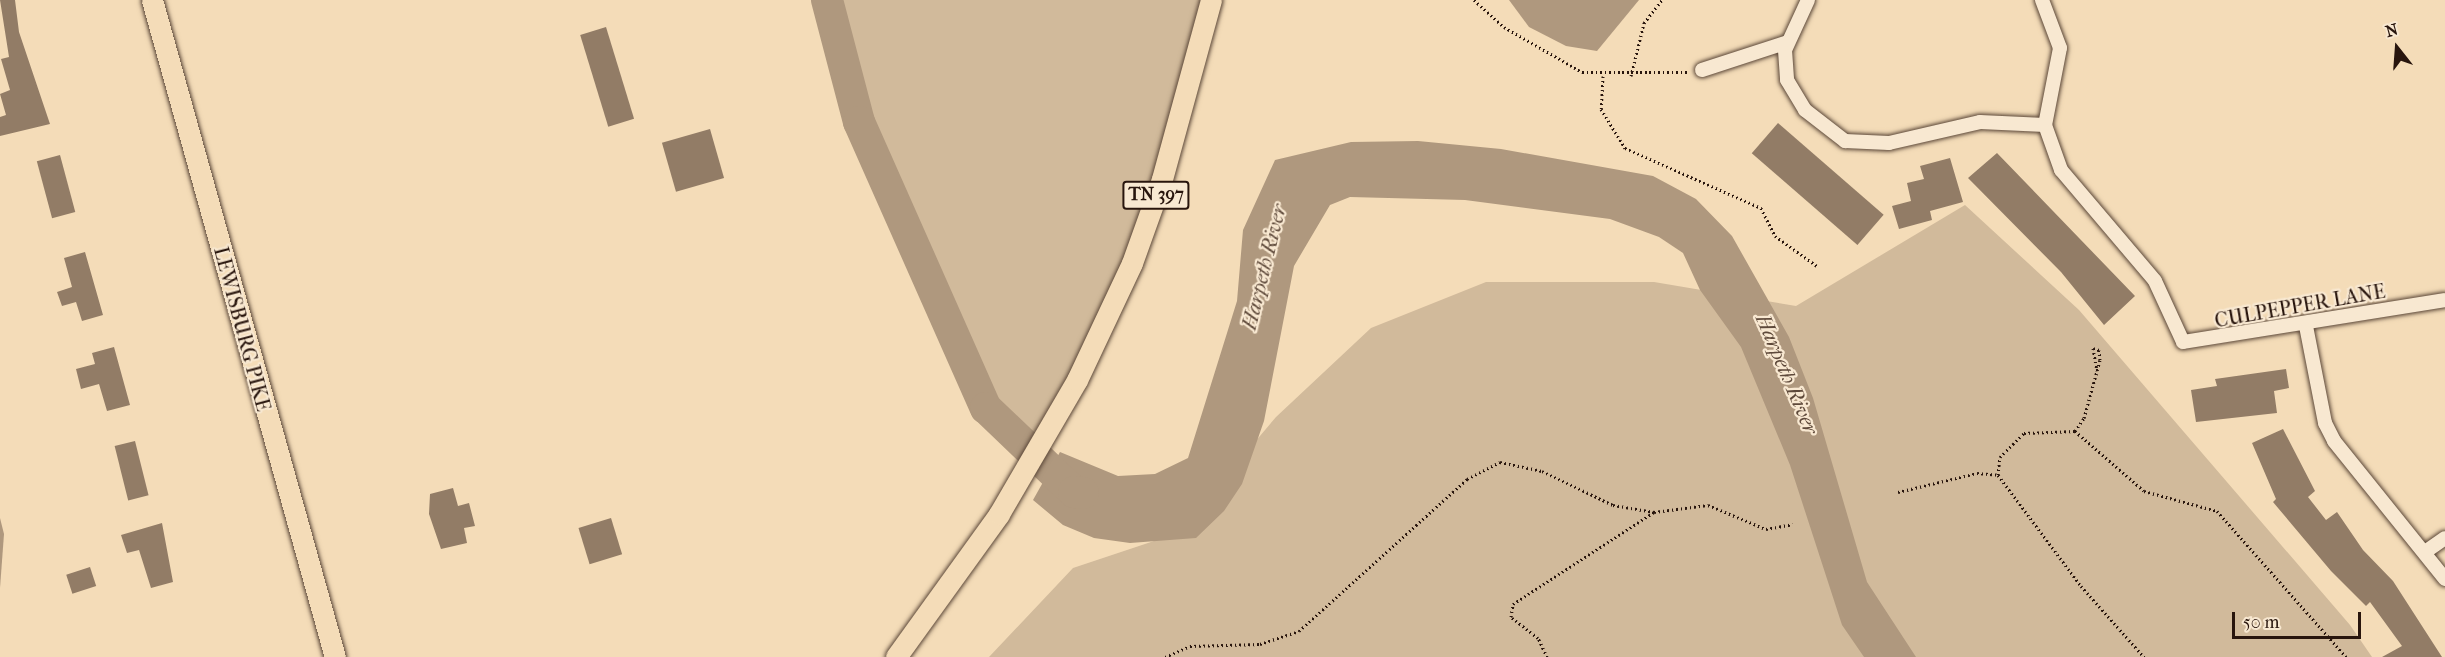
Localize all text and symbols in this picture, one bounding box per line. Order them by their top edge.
north arrow [2367,18,2427,78]
text: N [2383,19,2400,41]
road number: TN 397 [1122,180,1190,210]
water label: Harpeth River [1236,202,1292,332]
street label: LEWISBURG PIKE [209,244,275,414]
street label: CULPEPPER LANE [2213,279,2387,333]
water label: Harpeth River [1750,310,1824,438]
scale bar [2235,600,2364,638]
text: 50 m [2243,612,2279,633]

